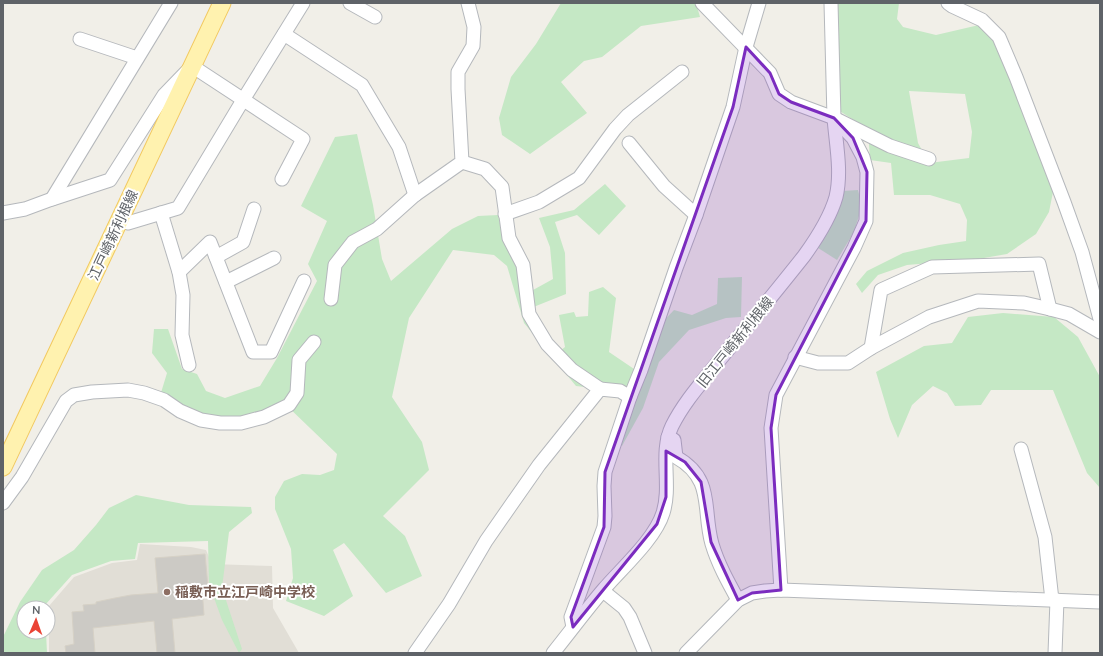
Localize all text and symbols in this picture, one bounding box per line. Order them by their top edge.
street label: 江戸崎新利根線 [84,187,142,283]
street label: 旧江戸崎新利根線 [693,293,777,391]
place label: 稲敷市立江戸崎中学校 [175,583,315,601]
marker: 稲敷市立江戸崎中学校 [162,587,172,597]
north arrow [16,600,56,640]
text: N [32,603,41,617]

